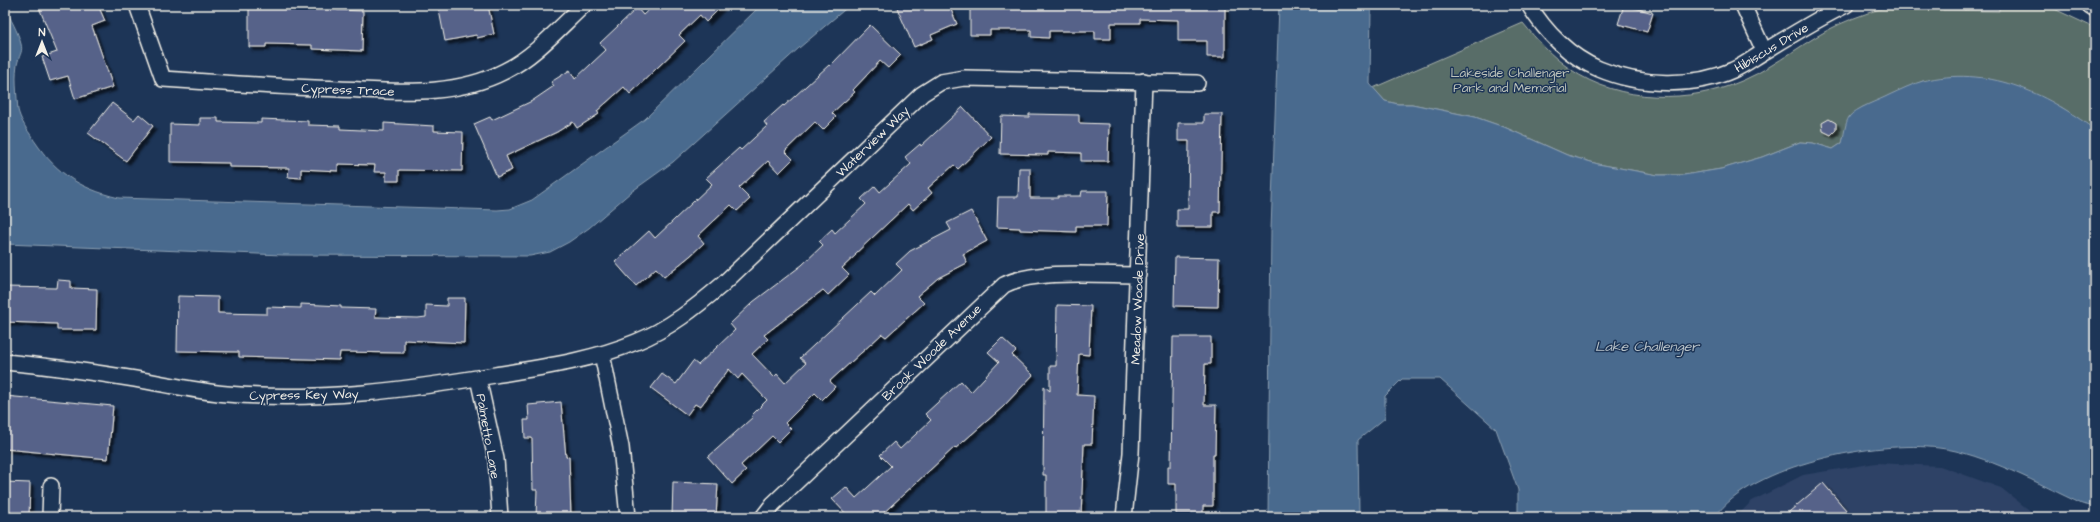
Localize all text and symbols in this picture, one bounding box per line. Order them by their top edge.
street label: Hibiscus Drive [1731,19,1812,77]
north arrow [22,22,62,62]
text: N [39,25,46,40]
park label: Lakeside Challenger Park and Memorial [1451,64,1569,97]
street label: Cypress Trace [301,79,395,102]
street label: Waterview Way [832,102,914,182]
street label: Meadow Woode Drive [1127,233,1149,365]
street label: Brook Woode Avenue [878,300,986,405]
water label: Lake Challenger [1595,337,1700,357]
street label: Cypress Key Way [249,385,359,406]
street label: Palmetto Lane [472,392,504,480]

